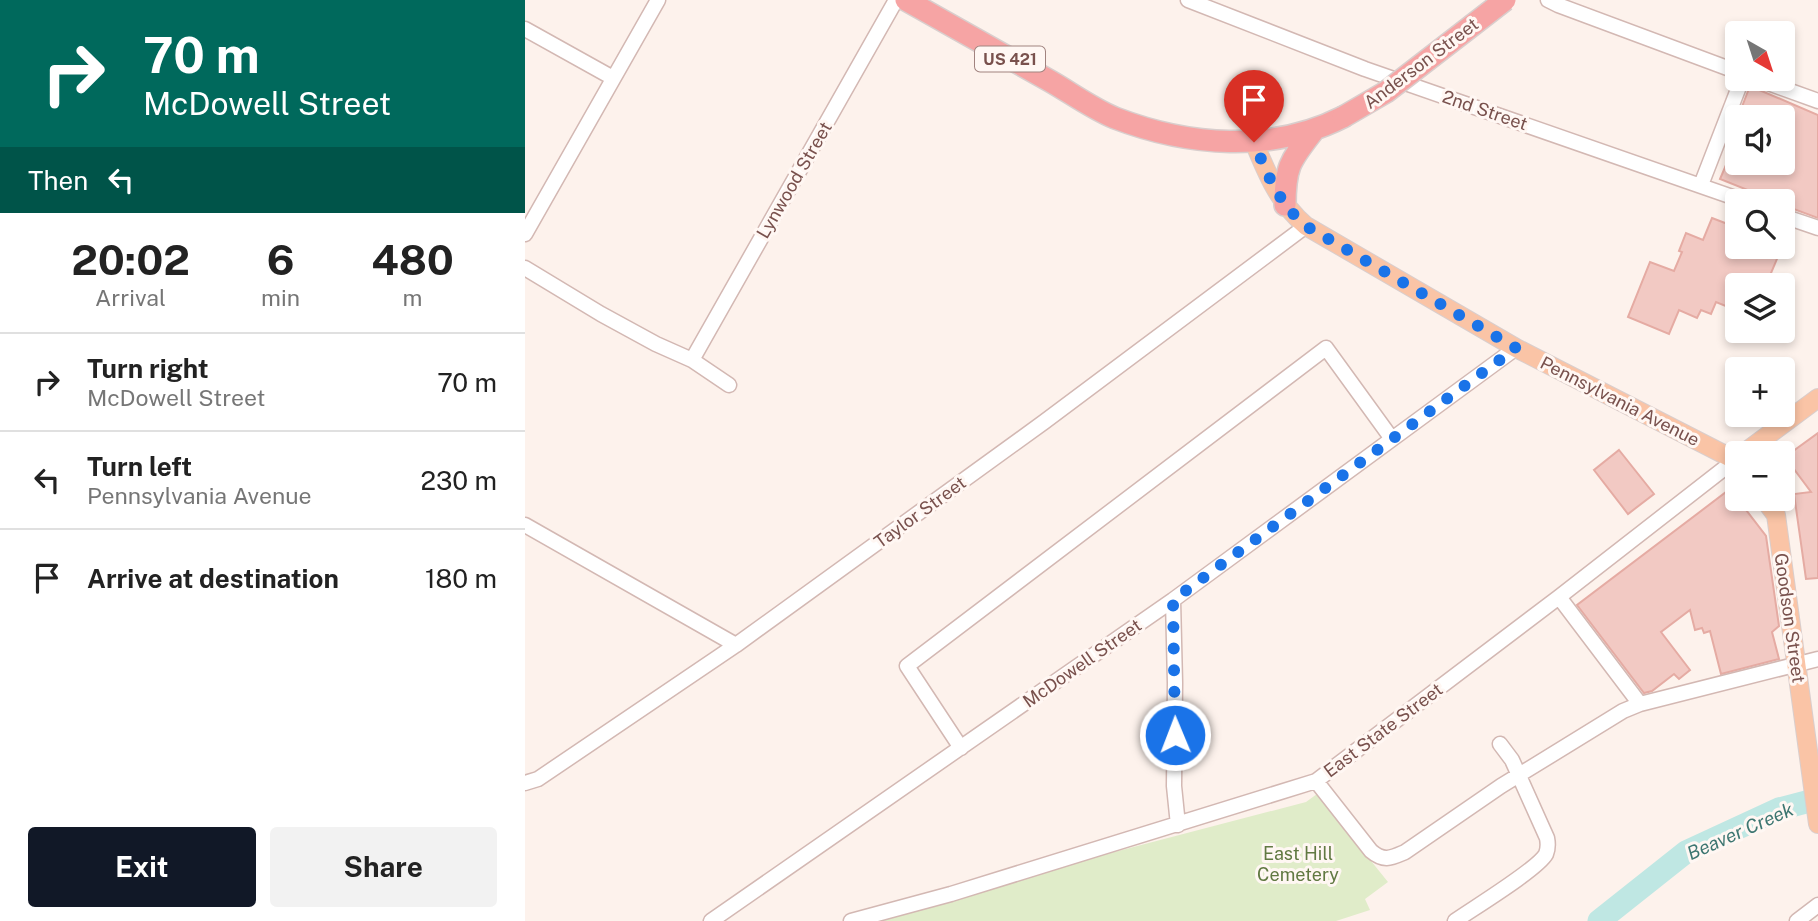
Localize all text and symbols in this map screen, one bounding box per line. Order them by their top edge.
street label: Anderson Street [1360,13,1482,113]
north arrow [1725,21,1795,91]
map controls [1725,21,1795,511]
text: 70 m [143,26,260,84]
icon: right [28,28,119,119]
road number: US 421 [975,46,1045,72]
pin [1224,70,1284,142]
icon: arrive [1235,81,1273,119]
text: McDowell Street [143,85,391,122]
street label: 2nd Street [1440,86,1530,134]
button: sound [1725,105,1795,175]
street label: Lynwood Street [752,118,836,242]
icon: left [102,161,140,199]
text: Then [28,165,88,196]
button: search [1725,189,1795,259]
text: 20:02 [71,235,190,284]
text: 6 [267,235,294,284]
text: 480 [371,235,454,284]
button: layers [1725,273,1795,343]
text: Arrival [95,284,166,311]
text: min [261,284,300,311]
text: m [403,284,422,311]
street label: Pennsylvania Avenue [1537,352,1703,450]
text: Turn right [87,353,209,384]
button: + [1725,357,1795,427]
icon: right [28,363,66,401]
text: 70 m [437,367,497,398]
text: McDowell Street [87,384,265,411]
button: − [1725,441,1795,511]
text: Turn left [87,451,192,482]
icon: left [28,461,66,499]
text: 230 m [421,465,497,496]
street label: Taylor Street [870,472,970,552]
text: Pennsylvania Avenue [87,482,312,509]
street label: Goodson Street [1770,552,1810,684]
icon: arrive [28,559,66,597]
text: Arrive at destination [87,563,339,594]
text: 180 m [425,563,497,594]
street label: McDowell Street [1019,614,1145,712]
street label: East State Street [1319,679,1447,781]
position arrow [1138,698,1212,772]
water label: Beaver Creek [1683,797,1797,864]
button: Exit [28,827,256,907]
button: Share [270,827,497,907]
park label: East Hill Cemetery [1257,843,1339,885]

